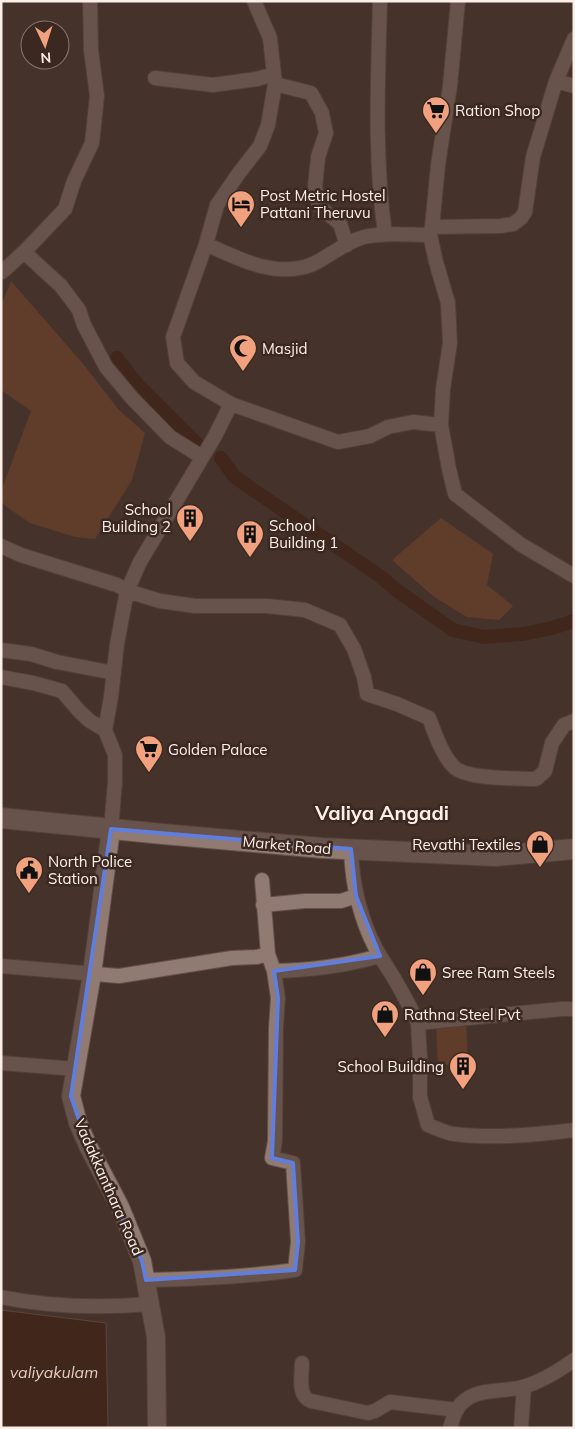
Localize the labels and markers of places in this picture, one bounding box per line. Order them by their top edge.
supermarket icon: Ration Shop [421,95,451,134]
place label: Ration Shop [455,101,540,120]
place label: Post Metric Hostel Pattani Theruvu [260,186,385,222]
hotel icon: Post Metric Hostel Pattani Theruvu [226,189,256,228]
mosque icon: Masjid [228,333,258,372]
place label: Masjid [262,339,307,358]
place label: School Building 2 [102,500,171,536]
building icon: School Building 2 [175,503,205,542]
place label: School Building 1 [269,516,338,552]
building icon: School Building 1 [235,519,265,558]
supermarket icon: Golden Palace [134,734,164,773]
place label: Golden Palace [168,740,267,759]
shop icon: Revathi Textiles [525,829,555,868]
place label: Revathi Textiles [412,835,521,854]
place label: North Police Station [48,852,132,888]
public building icon: North Police Station [14,855,44,894]
shop icon: Sree Ram Steels [408,957,438,996]
place label: Sree Ram Steels [442,963,555,982]
shop icon: Rathna Steel Pvt [370,999,400,1038]
place label: Rathna Steel Pvt [404,1005,521,1024]
building icon: School Building [448,1051,478,1090]
place label: School Building [337,1057,444,1076]

